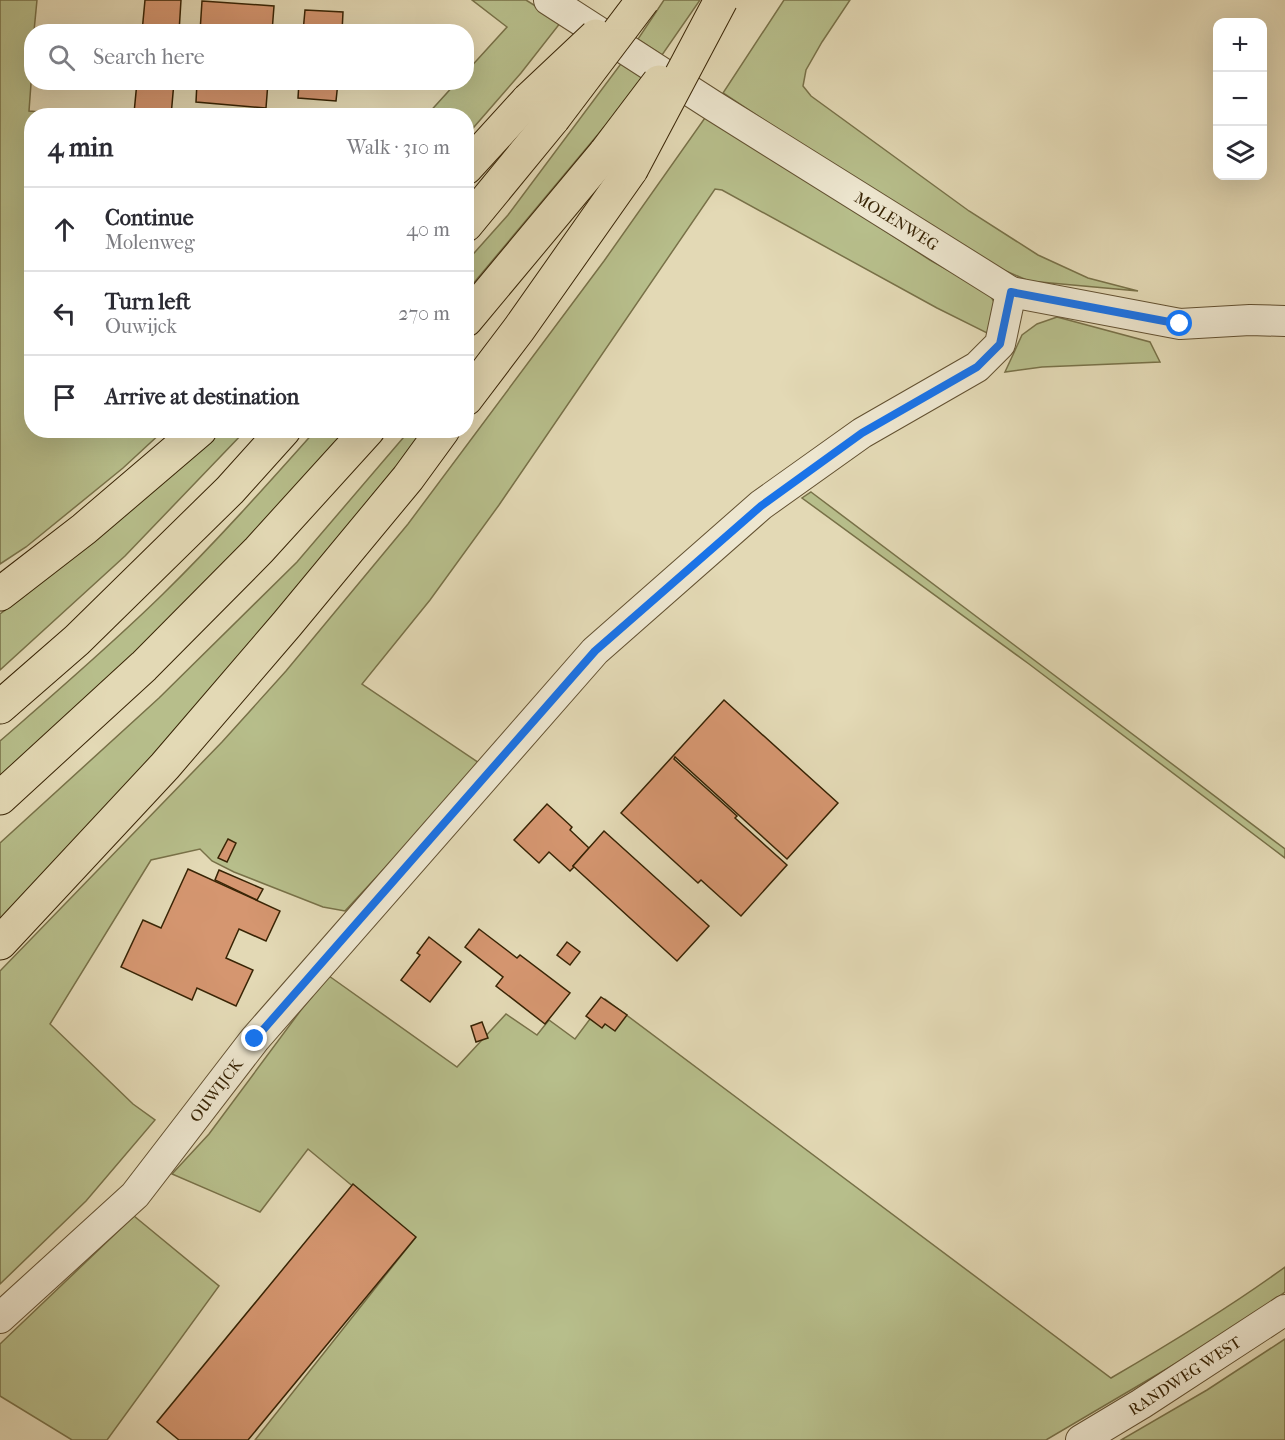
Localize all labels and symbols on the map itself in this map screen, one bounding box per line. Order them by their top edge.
street label: MOLENWEG [851,187,942,254]
route start [1166,310,1192,336]
route end [241,1025,267,1051]
street label: OUWIJCK [185,1053,247,1126]
street label: RANDWEG WEST [1125,1332,1245,1419]

